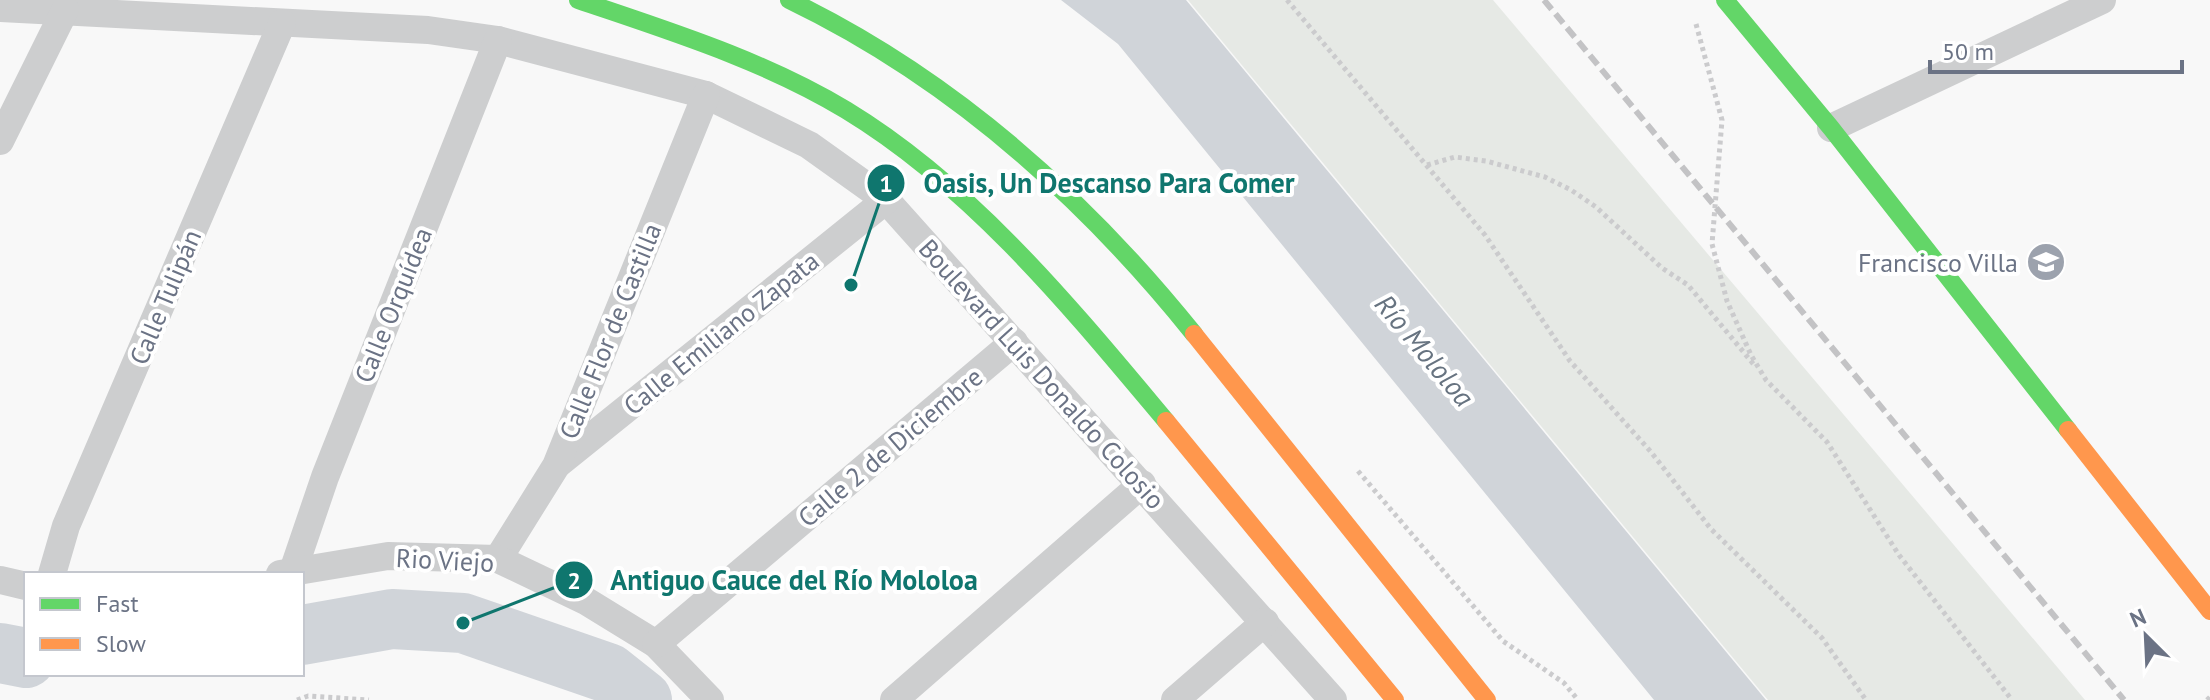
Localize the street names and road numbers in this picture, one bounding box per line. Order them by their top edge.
street label: Calle Flor de Castilla [552,218,668,444]
street label: Calle Orquídea [347,223,439,387]
street label: Calle Tulipán [122,225,208,369]
street label: Boulevard Luis Donaldo Colosio [912,232,1172,516]
street label: Calle Emiliano Zapata [617,244,825,422]
street label: Calle 2 de Diciembre [791,360,989,534]
street label: Rio Viejo [395,541,495,579]

